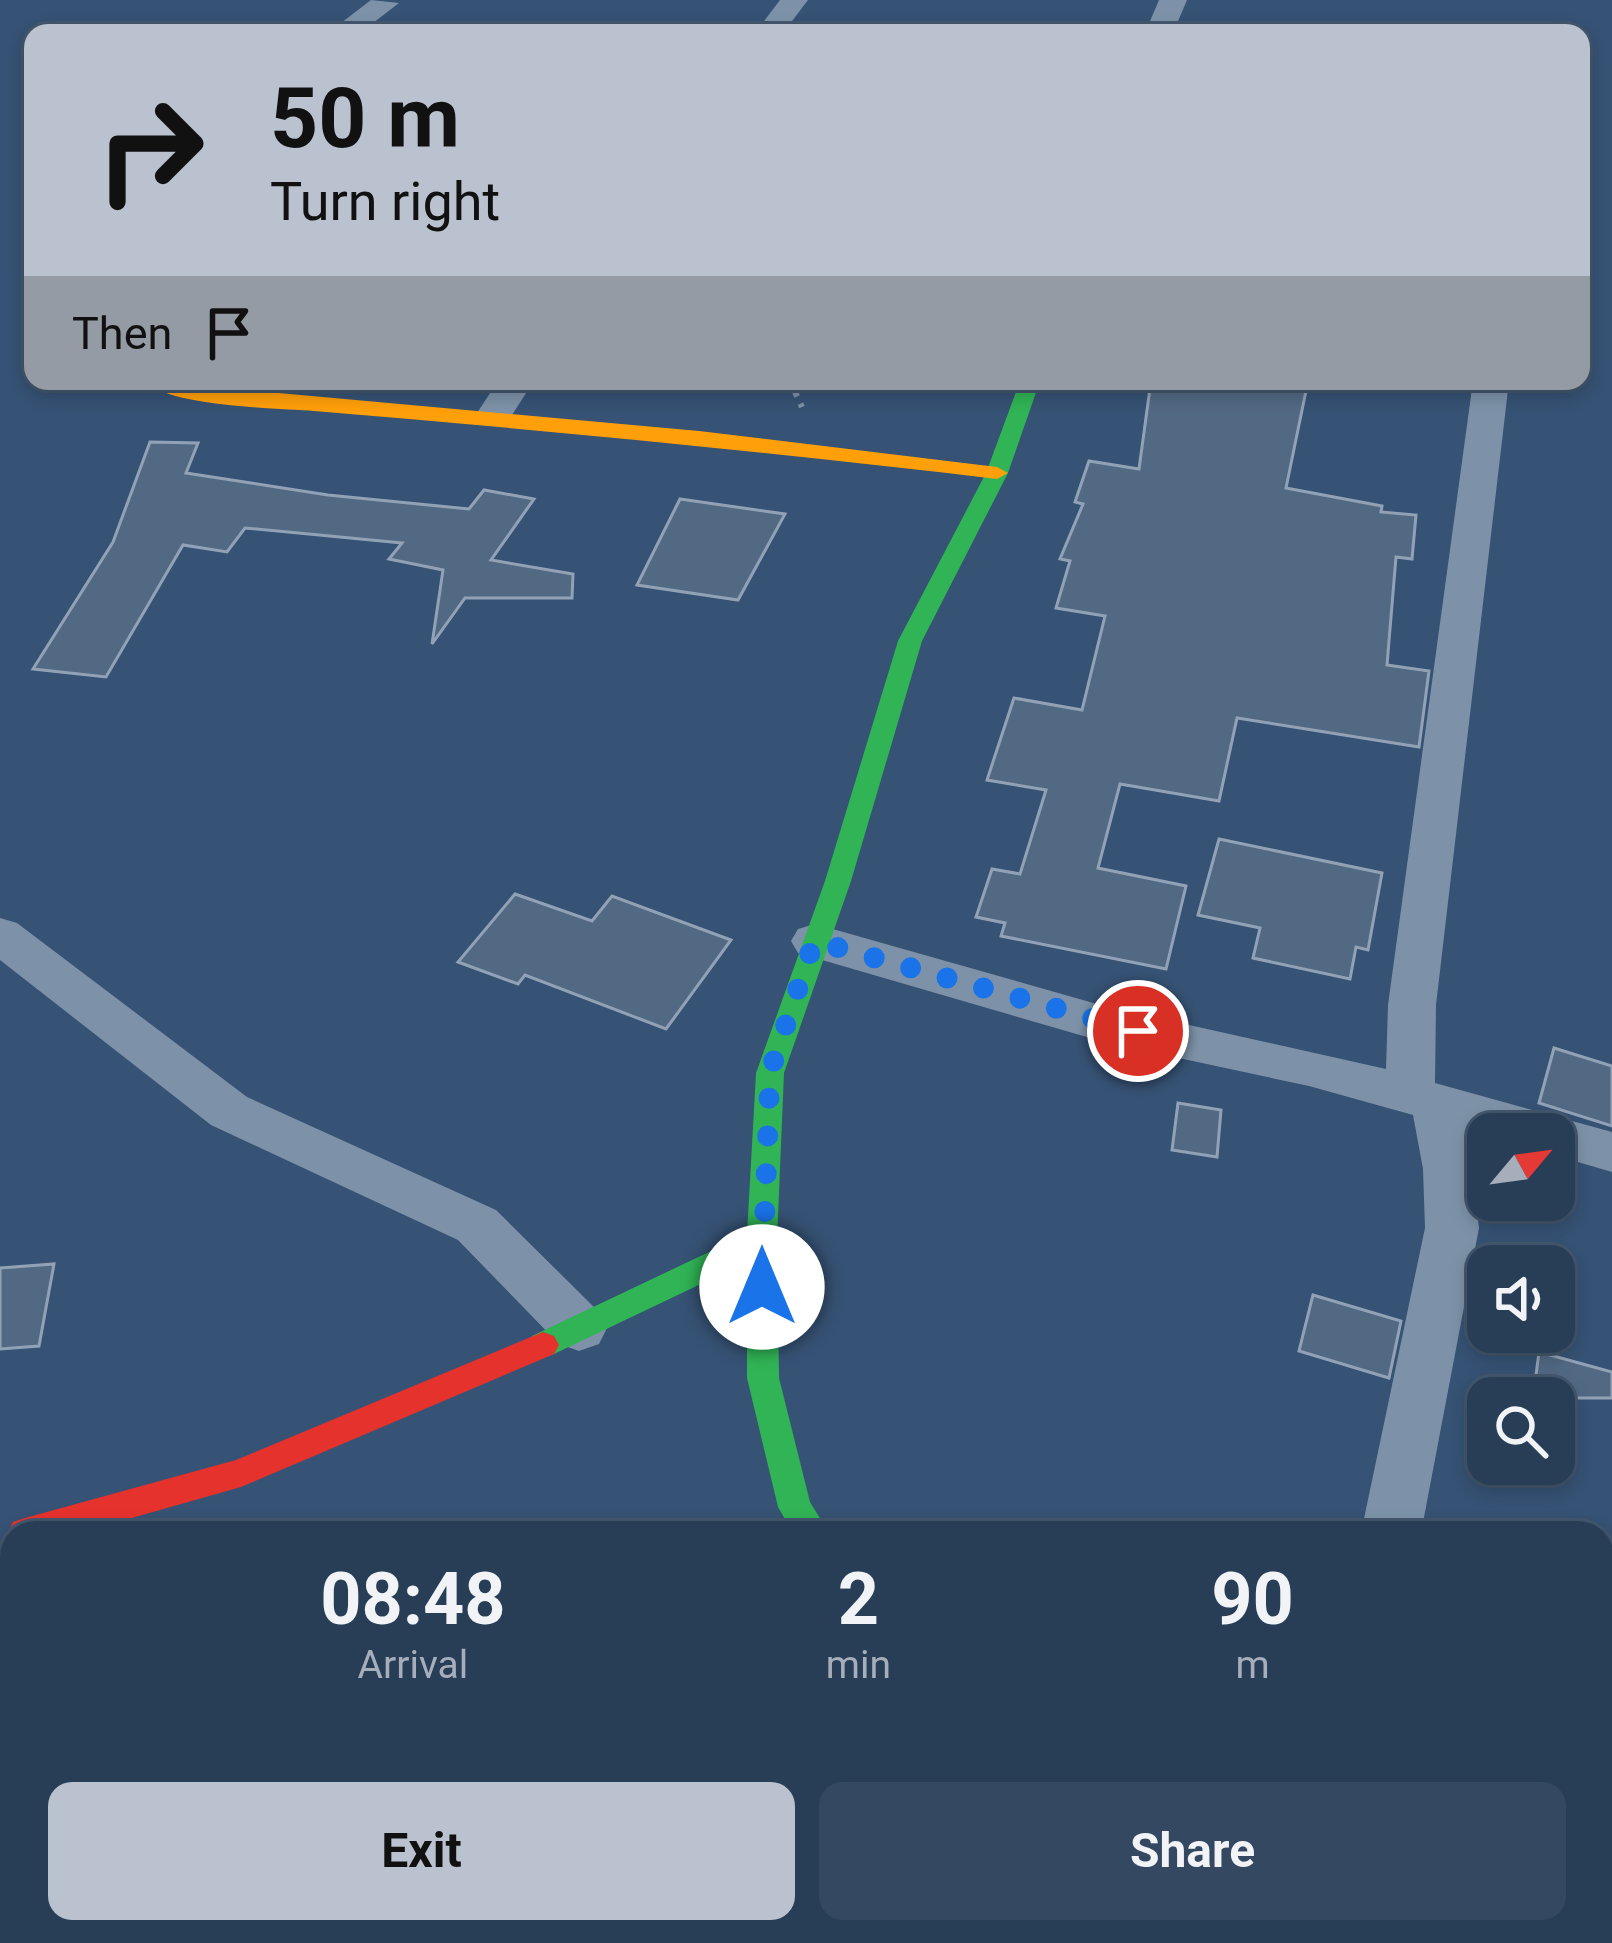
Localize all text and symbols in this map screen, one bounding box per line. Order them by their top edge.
text: 50 m [270,69,460,168]
icon: right [72,72,228,228]
text: Turn right [270,170,500,233]
icon: arrive [196,300,262,366]
text: Then [72,307,172,360]
pin [1087,980,1189,1082]
icon: arrive [1105,998,1171,1064]
north arrow [1467,1113,1575,1221]
map controls [1467,1113,1575,1485]
position arrow [699,1224,825,1350]
button: sound [1467,1245,1575,1353]
button: search [1467,1377,1575,1485]
text: 08:48 [320,1557,506,1642]
text: 2 [838,1557,879,1642]
text: 90 [1211,1557,1294,1642]
text: Arrival [358,1642,468,1688]
text: min [826,1642,891,1688]
text: m [1235,1642,1270,1688]
button: Exit [48,1782,795,1920]
button: Share [819,1782,1566,1920]

